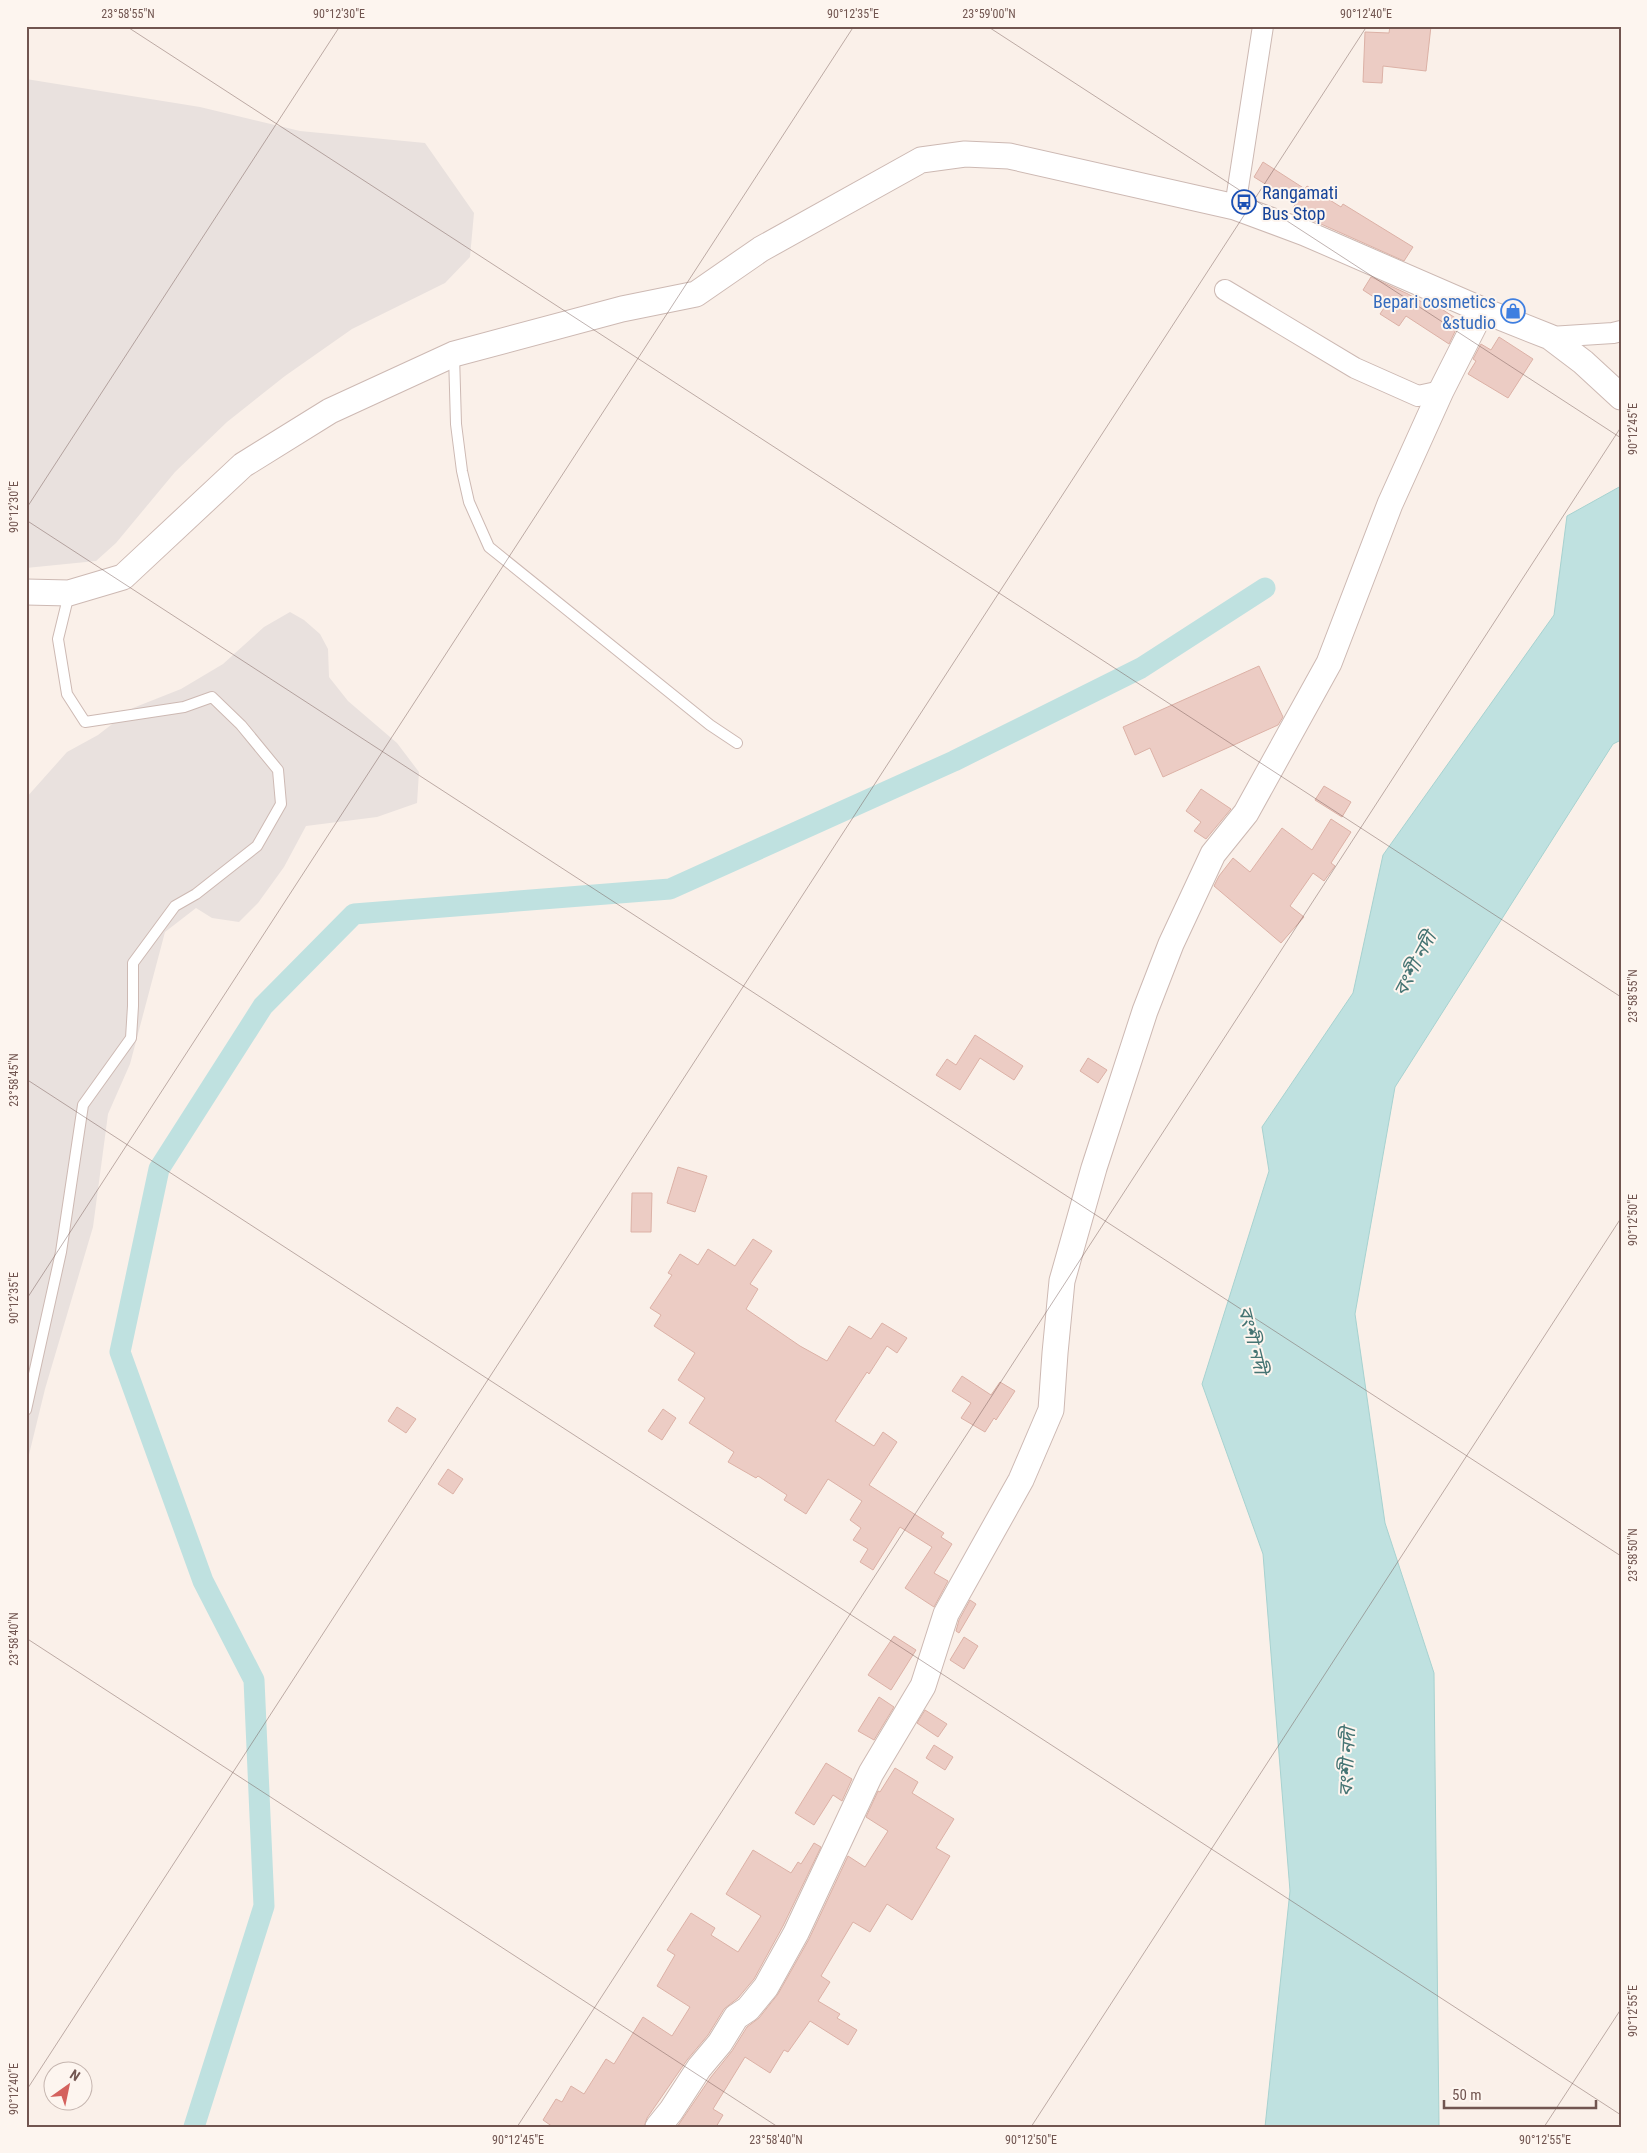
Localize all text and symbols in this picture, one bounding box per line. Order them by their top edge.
text: 23°58'55"N [101,7,155,21]
text: 90°12'30"E [313,7,365,21]
text: 90°12'35"E [827,7,879,21]
text: 23°59'00"N [962,7,1016,21]
text: 90°12'40"E [1340,7,1392,21]
place label: Rangamati Bus Stop [1262,182,1338,224]
bus stop icon: Rangamati Bus Stop [1231,189,1257,215]
place label: Bepari cosmetics &studio [1373,291,1496,333]
shop icon: Bepari cosmetics &studio [1500,298,1526,324]
text: 90°12'45"E [1626,403,1640,455]
text: 90°12'30"E [7,481,21,533]
water label: বংশী নদী [1389,925,1443,1000]
text: 23°58'55"N [1626,969,1640,1023]
text: 23°58'45"N [7,1053,21,1107]
text: 90°12'50"E [1626,1194,1640,1246]
text: 90°12'35"E [7,1272,21,1324]
water label: বংশী নদী [1233,1304,1273,1380]
text: 23°58'50"N [1626,1528,1640,1582]
text: 23°58'40"N [7,1612,21,1666]
water label: বংশী নদী [1334,1723,1360,1797]
text: 90°12'55"E [1626,1985,1640,2037]
north arrow [42,2060,92,2110]
text: 90°12'40"E [7,2063,21,2115]
text: N [67,2066,83,2084]
scale bar [1444,2078,1597,2110]
text: 50 m [1452,2086,1482,2104]
text: 90°12'45"E [492,2133,544,2147]
text: 23°58'40"N [749,2133,803,2147]
text: 90°12'50"E [1005,2133,1057,2147]
text: 90°12'55"E [1519,2133,1571,2147]

